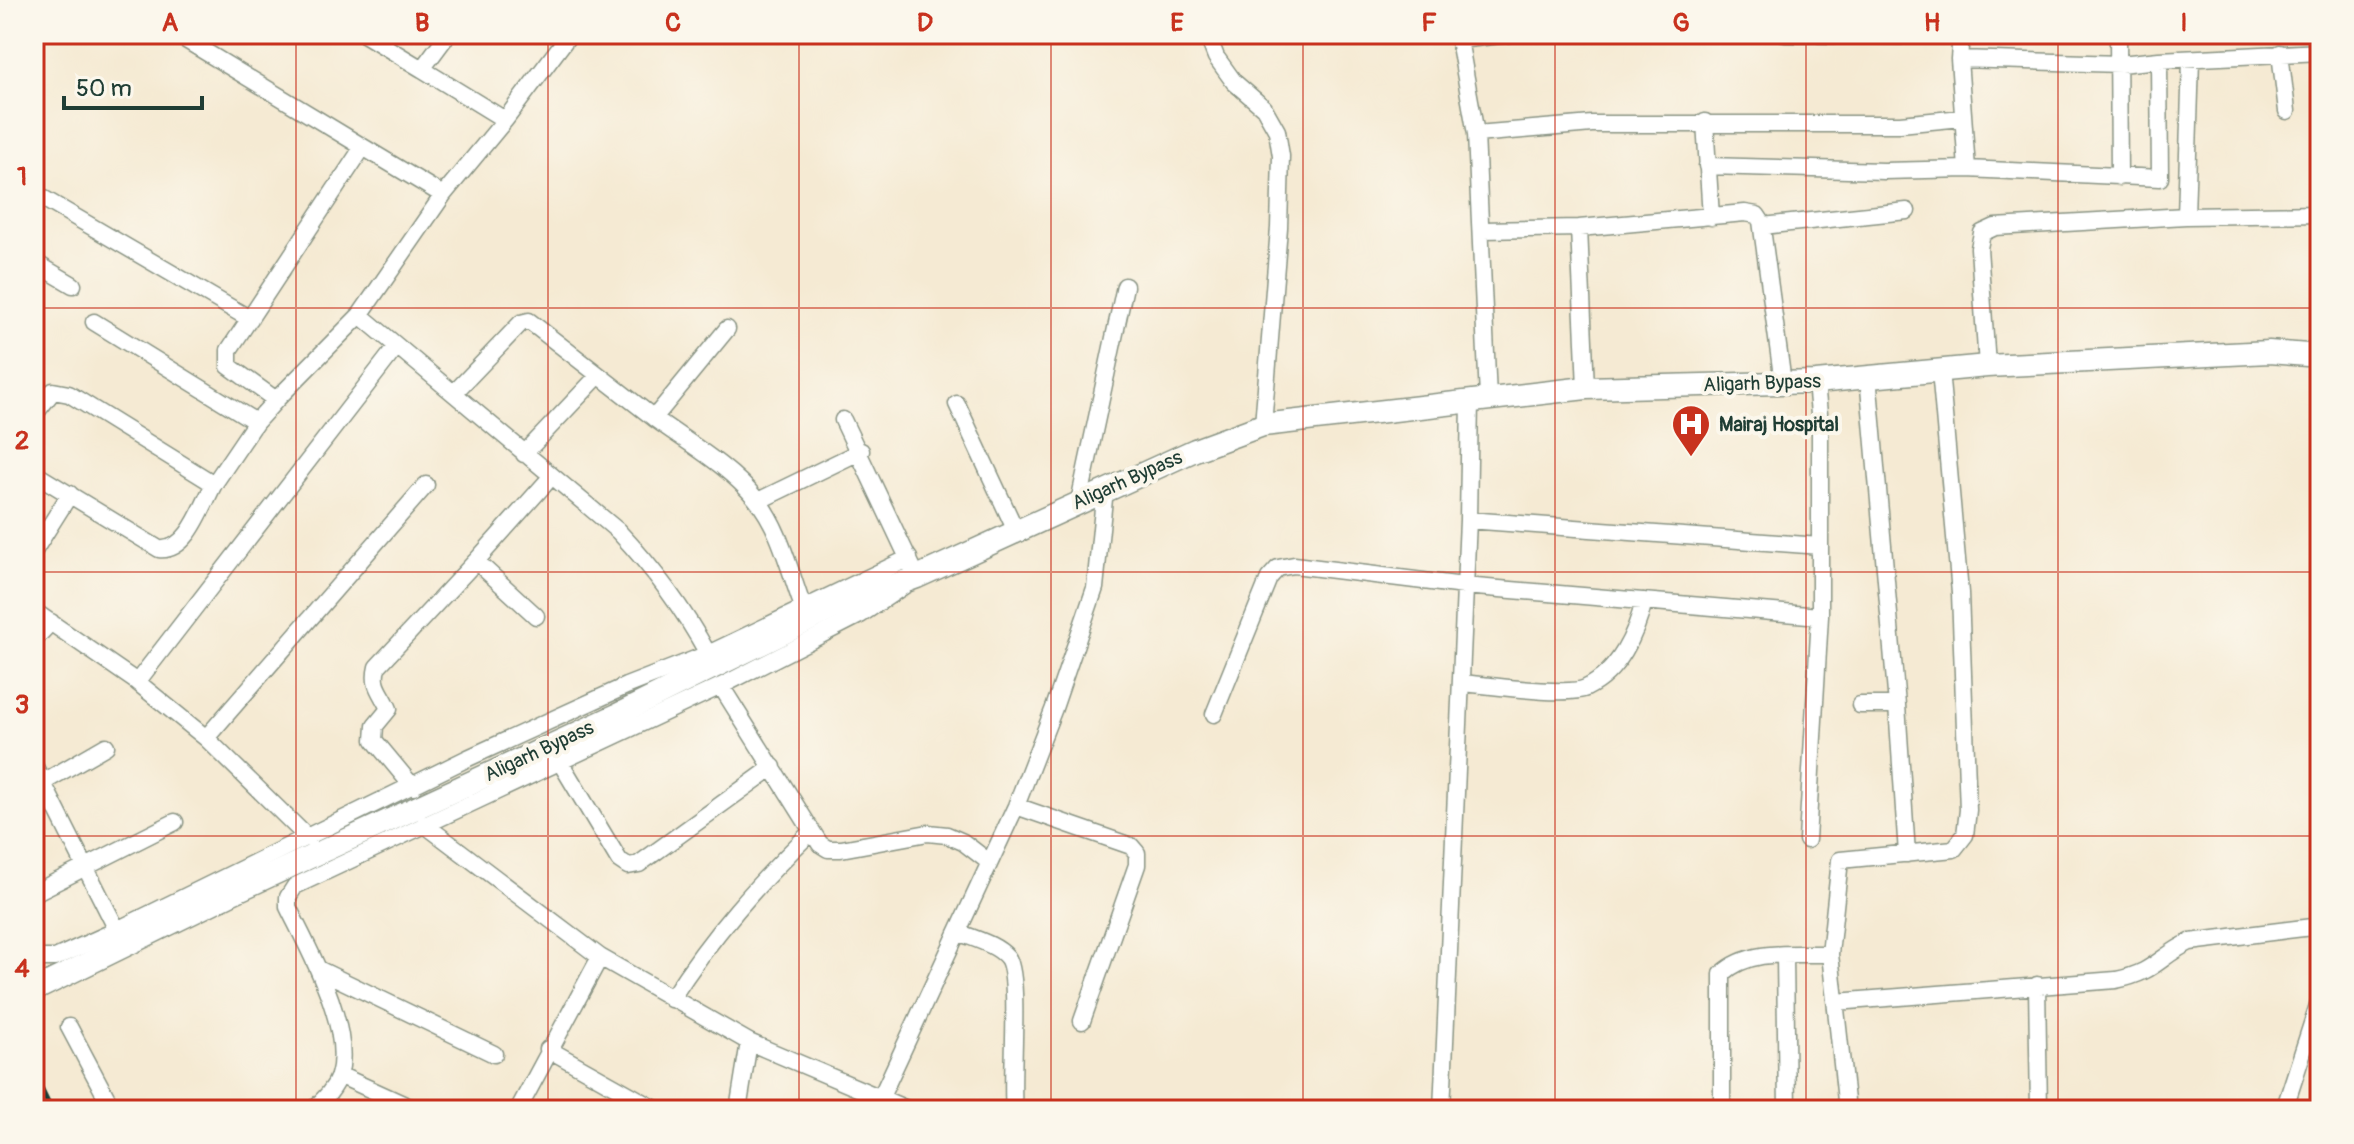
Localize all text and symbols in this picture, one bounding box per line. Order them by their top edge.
text: A [162,7,179,39]
text: B [415,7,429,39]
text: C [665,7,681,39]
text: D [917,7,933,39]
text: E [1170,7,1184,39]
text: F [1421,7,1437,39]
text: G [1672,7,1690,39]
text: H [1924,7,1940,39]
text: I [2180,7,2188,39]
scale bar [64,60,202,110]
text: 50 m [76,74,132,103]
text: 1 [17,161,27,193]
street label: Aligarh Bypass [1703,368,1821,398]
hospital icon: Mairaj Hospital [1670,403,1712,458]
place label: Mairaj Hospital [1719,412,1839,437]
text: 2 [15,425,29,457]
street label: Aligarh Bypass [1068,445,1186,515]
text: 3 [15,689,29,721]
street label: Aligarh Bypass [480,715,598,787]
text: 4 [14,953,30,985]

